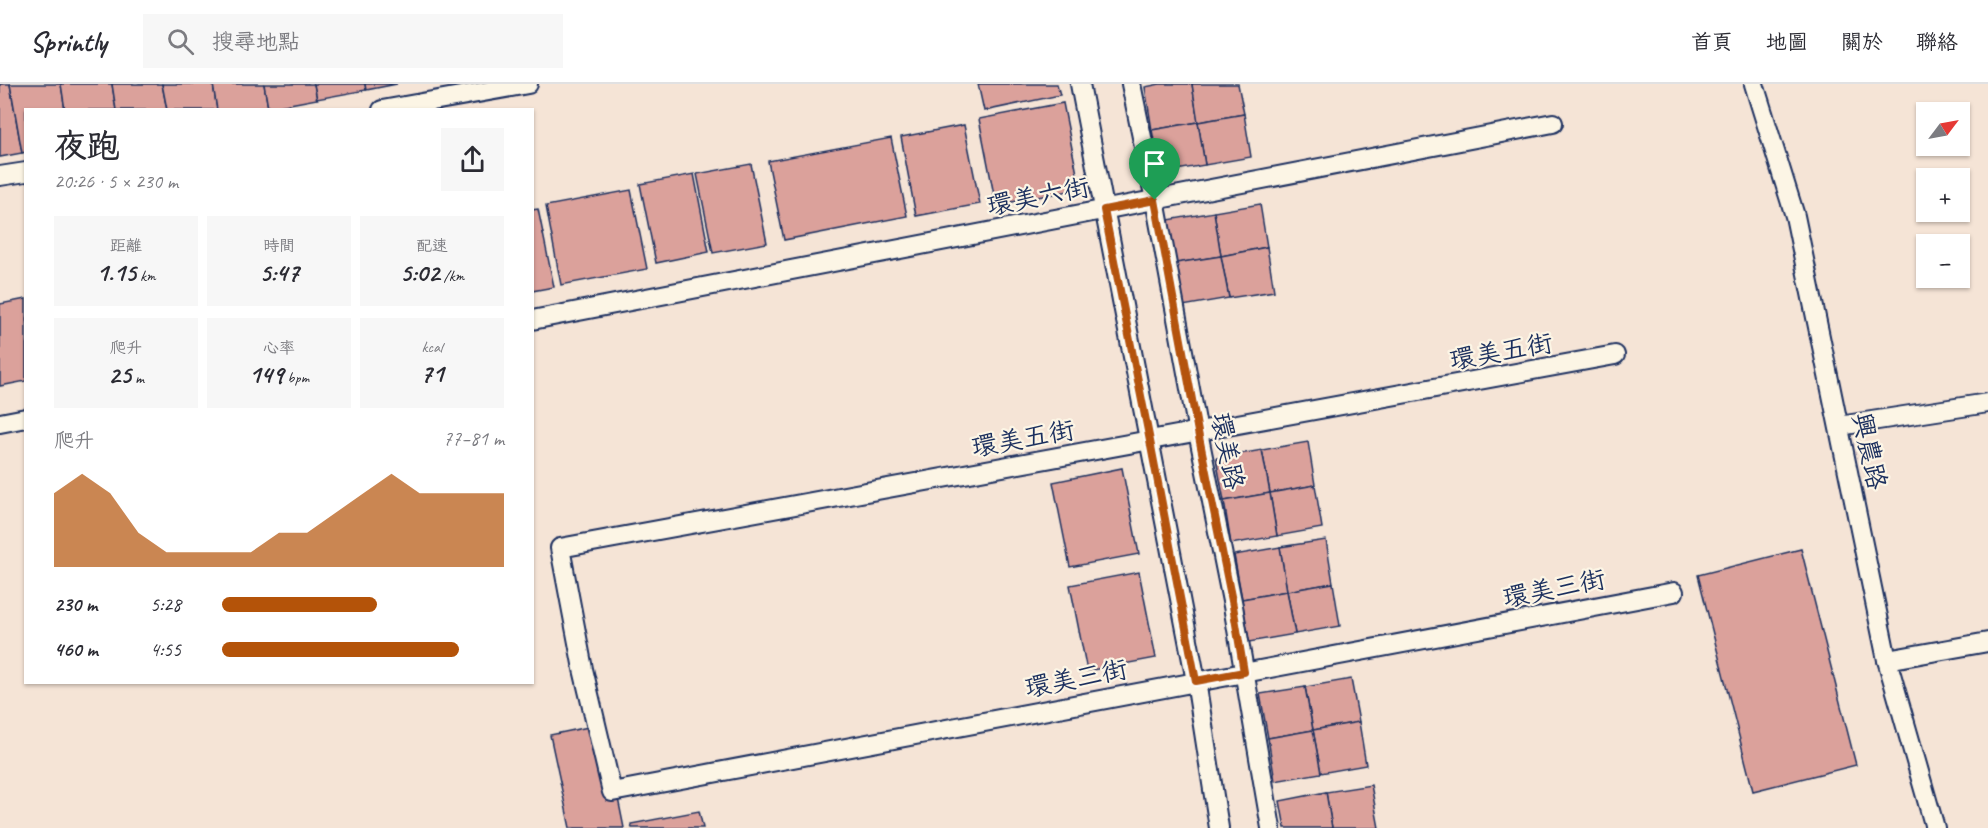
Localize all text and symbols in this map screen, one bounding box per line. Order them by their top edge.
search box [143,14,563,68]
text: Sprintly [30,24,107,59]
icon: search [164,25,197,58]
text: 搜尋地點 [212,28,300,56]
text: 首頁 [1691,29,1733,55]
text: 地圖 [1766,29,1808,55]
text: 關於 [1841,29,1883,55]
text: 聯絡 [1916,29,1958,55]
north arrow [1916,102,1970,156]
map controls [1916,102,1970,288]
text: 夜跑 [54,125,120,167]
button: share [441,128,504,191]
pin [1129,138,1180,200]
icon: arrive [1138,147,1171,180]
button: + [1916,168,1970,222]
text: 20:26 · 5 × 230 m [54,169,178,194]
street label: 環美六街 [984,170,1092,223]
button: − [1916,234,1970,288]
text: 距離 [110,236,142,256]
text: 時間 [263,236,295,256]
text: 配速 [416,236,448,256]
text: 1.15 [96,256,136,289]
text: 5:47 [259,256,299,289]
text: 5:02 [400,256,440,289]
text: km [136,266,156,286]
text: /km [440,266,464,286]
street label: 環美五街 [1447,326,1555,377]
text: kcal [421,337,443,357]
text: 爬升 [110,338,142,358]
text: 心率 [263,338,295,358]
text: 71 [420,357,444,390]
text: 25 [108,358,131,391]
text: 149 [249,358,283,391]
text: m [131,368,144,388]
text: bpm [283,368,309,388]
street label: 環美路 [1204,410,1251,493]
street label: 興農路 [1845,410,1894,493]
street label: 環美五街 [969,413,1077,464]
text: 77–81 m [443,426,504,451]
text: 爬升 [54,428,94,453]
street label: 環美三街 [1500,562,1608,615]
text: 230 m [54,592,97,617]
text: 5:28 [150,592,181,617]
text: 460 m [54,637,98,662]
text: 4:55 [150,637,181,662]
street label: 環美三街 [1022,652,1130,705]

